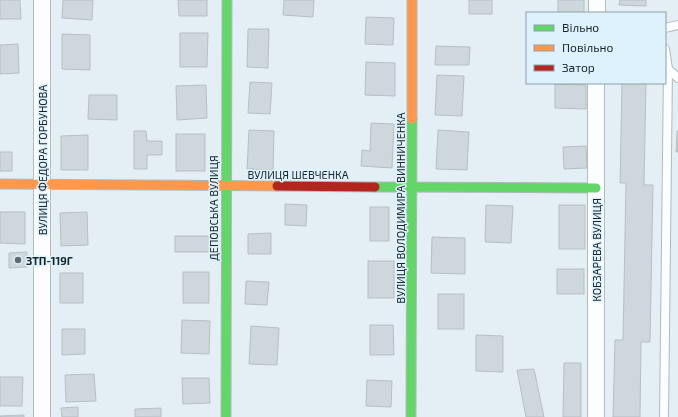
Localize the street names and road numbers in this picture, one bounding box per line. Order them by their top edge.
street label: ВУЛИЦЯ ФЕДОРА ГОРБУНОВА [36,85,49,235]
street label: ВУЛИЦЯ ВОЛОДИМИРА ВИННИЧЕНКА [394,112,407,304]
street label: ДЕПОВСЬКА ВУЛИЦЯ [207,155,220,261]
street label: ВУЛИЦЯ ШЕВЧЕНКА [247,168,349,181]
street label: КОБЗАРЕВА ВУЛИЦЯ [590,198,603,302]

